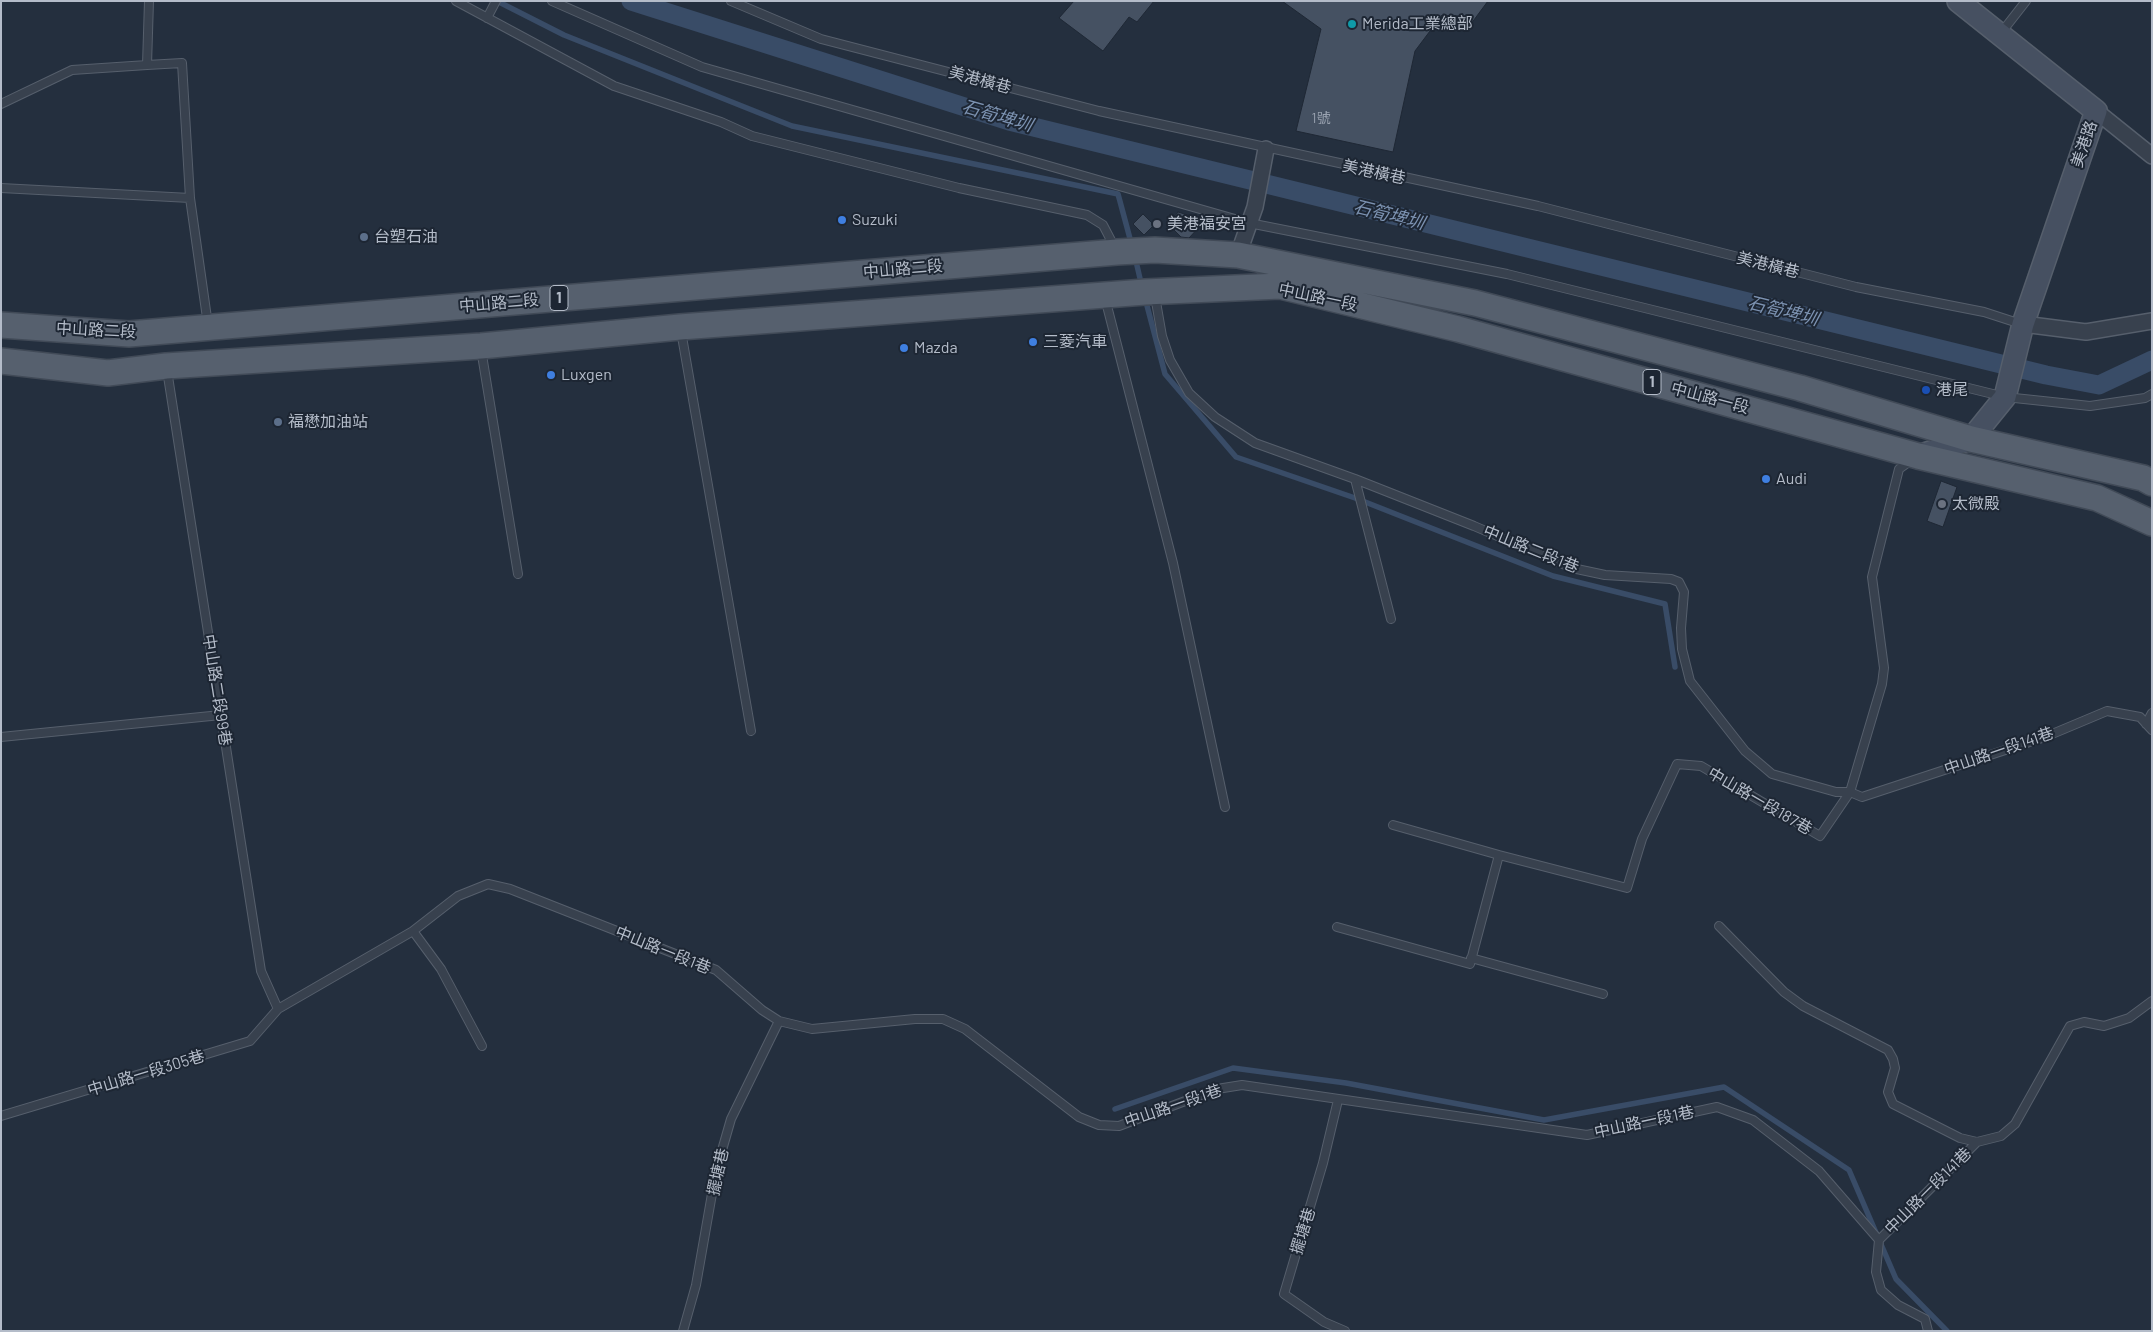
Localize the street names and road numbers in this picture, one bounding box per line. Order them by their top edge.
street label: 美港橫巷 [947,62,1013,98]
street label: 美港路 [2067,118,2101,170]
street label: 美港橫巷 [1341,156,1407,188]
street label: 美港橫巷 [1735,248,1801,282]
street label: 中山路二段 [862,256,944,282]
street label: 中山路一段 [1277,279,1359,315]
road number: 1 [550,286,568,310]
street label: 中山路二段 [458,290,540,316]
street label: 中山路二段 [56,318,136,342]
road number: 1 [1643,370,1661,394]
street label: 中山路一段 [1669,378,1751,418]
street label: 中山路二段1巷 [1480,521,1582,577]
street label: 中山路二段99巷 [199,633,235,747]
street label: 中山路一段141巷 [1942,723,2056,779]
street label: 中山路一段187巷 [1704,763,1816,839]
street label: 中山路一段1巷 [612,922,714,978]
street label: 中山路一段305巷 [85,1046,207,1100]
street label: 中山路一段1巷 [1122,1080,1224,1132]
street label: 中山路一段1巷 [1592,1102,1696,1142]
street label: 中山路一段141巷 [1881,1144,1975,1238]
street label: 擺塘巷 [704,1147,732,1197]
street label: 擺塘巷 [1287,1205,1319,1257]

